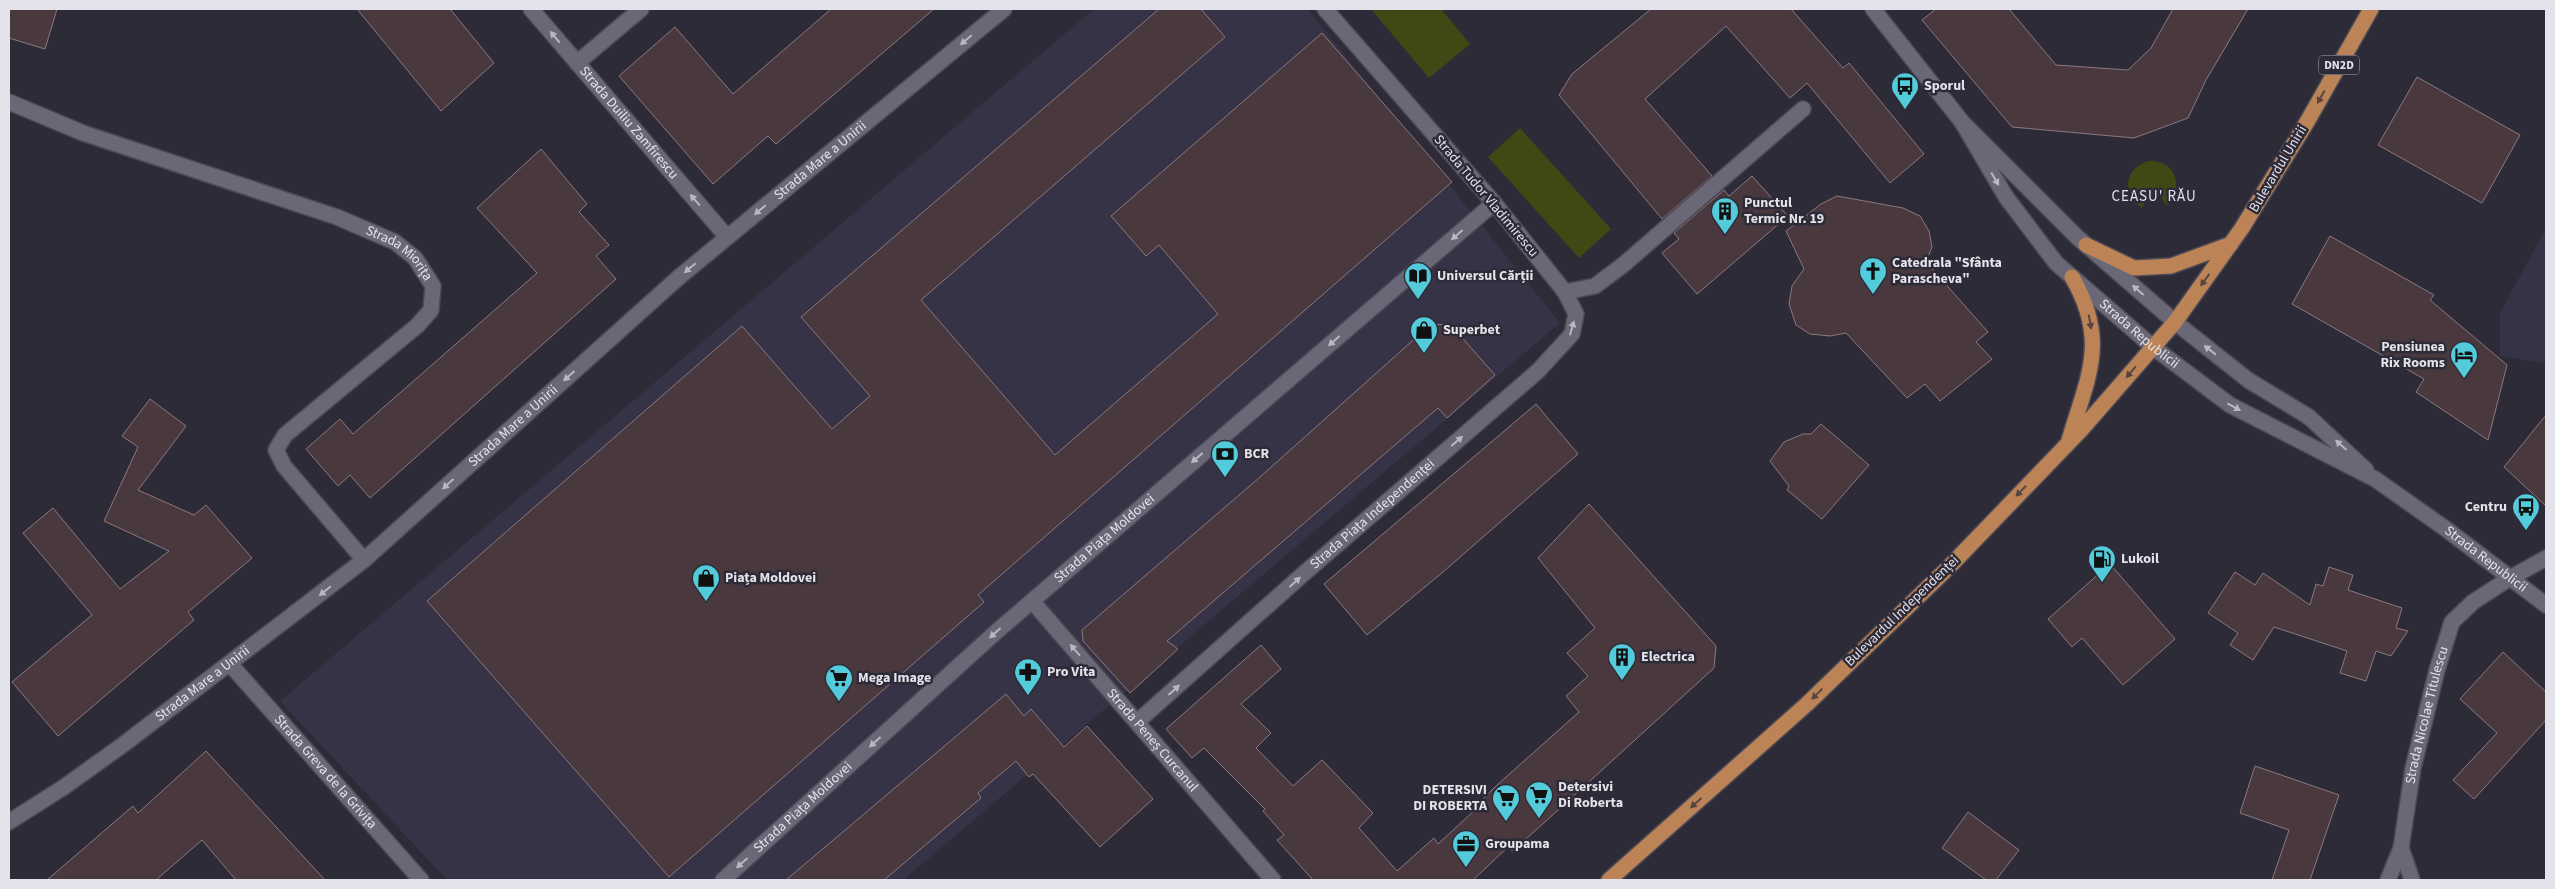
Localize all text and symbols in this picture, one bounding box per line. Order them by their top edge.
one-way arrow [550,31,561,43]
one-way arrow [960,34,973,45]
road number: DN2D [2319,56,2359,74]
street label: Strada Duiliu Zamfirescu [574,62,683,184]
bus stop icon: Sporul [1890,71,1920,110]
place label: Sporul [1924,76,1965,96]
one-way arrow [2317,90,2325,104]
street label: Strada Mare a Unirii [770,116,871,205]
street label: Bulevardul Unirii [2244,122,2312,216]
street label: Strada Tudor Vladimirescu [1429,131,1543,261]
one-way arrow [1991,173,2000,186]
district label: CEASU' RĂU [2111,186,2197,207]
one-way arrow [690,193,701,206]
place label: Punctul Termic Nr. 19 [1744,193,1824,229]
building icon: Punctul Termic Nr. 19 [1710,196,1740,235]
one-way arrow [754,204,766,216]
street label: Strada Miorița [363,221,437,285]
one-way arrow [1451,229,1464,240]
place label: Catedrala "Sfânta Parascheva" [1892,253,2002,289]
church icon: Catedrala "Sfânta Parascheva" [1858,256,1888,295]
library icon: Universul Cărții [1403,261,1433,300]
one-way arrow [684,262,697,273]
place label: Universul Cărții [1437,266,1533,286]
one-way arrow [2200,273,2210,287]
one-way arrow [2132,284,2145,295]
street label: Strada Republicii [2094,294,2183,373]
one-way arrow [2087,314,2095,330]
shop icon: Superbet [1409,315,1439,354]
place label: Superbet [1443,320,1501,340]
one-way arrow [1569,320,1577,335]
one-way arrow [1328,335,1341,346]
place label: Pensiunea Rix Rooms [2380,337,2445,373]
hotel icon: Pensiunea Rix Rooms [2449,340,2479,379]
one-way arrow [2204,344,2217,355]
one-way arrow [2125,365,2137,377]
one-way arrow [563,370,575,382]
street label: Strada Mare a Unirii [464,380,563,472]
one-way arrow [2227,403,2242,411]
one-way arrow [1451,435,1464,446]
bank icon: BCR [1210,439,1240,478]
one-way arrow [2335,439,2347,451]
place label: BCR [1244,444,1270,464]
one-way arrow [1192,452,1204,464]
street label: Strada Piața Independenței [1306,454,1439,574]
one-way arrow [442,478,454,490]
one-way arrow [2015,485,2027,497]
street label: Strada Piața Moldovei [1050,489,1159,588]
bus stop icon: Centru [2511,492,2541,531]
place label: Centru [2465,497,2507,517]
street label: Strada Republicii [2440,521,2531,597]
fuel station icon: Lukoil [2087,544,2117,583]
place label: Lukoil [2121,549,2159,569]
street label: Bulevardul Independenței [1840,551,1964,671]
shop icon: Piața Moldovei [691,563,721,602]
place label: Piața Moldovei [725,568,816,588]
one-way arrow [1288,576,1301,587]
one-way arrow [319,585,332,596]
one-way arrow [990,627,1002,639]
street label: Strada Mare a Unirii [151,641,254,727]
building icon: Electrica [1607,642,1637,681]
one-way arrow [1070,644,1081,657]
street label: Strada Nicolae Titulescu [2401,644,2454,785]
place label: Electrica [1641,647,1695,667]
pharmacy icon: Pro Vita [1013,657,1043,696]
place label: Pro Vita [1047,662,1095,682]
supermarket icon: Mega Image [824,663,854,702]
place label: Mega Image [858,668,931,688]
street label: Strada Peneș Curcanul [1102,684,1203,797]
one-way arrow [1167,684,1179,696]
one-way arrow [1811,688,1823,700]
street label: Strada Greva de la Grivița [269,710,382,834]
one-way arrow [869,736,881,748]
street label: Strada Piața Moldovei [749,757,857,858]
place label: Detersivi Di Roberta [1558,777,1623,813]
place label: DETERSIVI DI ROBERTA [1413,780,1488,816]
supermarket icon: Detersivi Di Roberta [1524,780,1554,819]
supermarket icon: DETERSIVI DI ROBERTA [1491,783,1521,822]
one-way arrow [1689,797,1702,808]
office icon: Groupama [1451,829,1481,868]
place label: Groupama [1485,834,1550,854]
one-way arrow [736,857,748,869]

